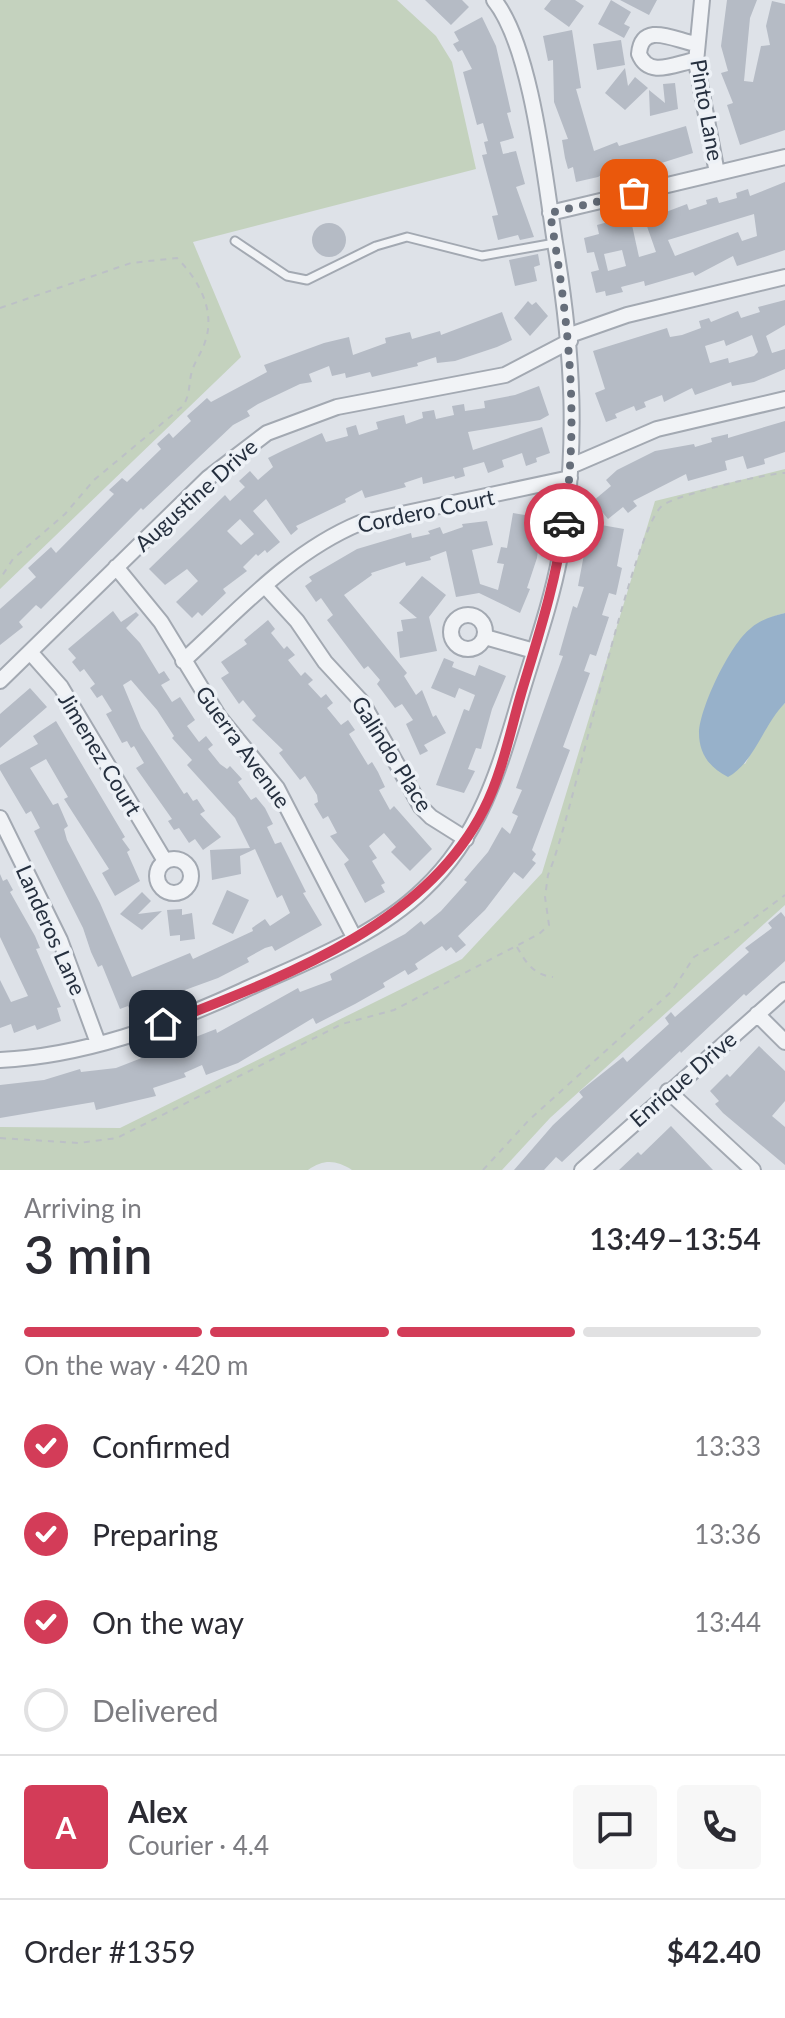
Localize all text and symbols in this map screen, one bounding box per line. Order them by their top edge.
street label: Pinto Lane [685,57,730,163]
pin [600,159,668,227]
icon: bag [612,171,656,215]
street label: Augustine Drive [129,433,263,557]
street label: Cordero Court [355,483,497,538]
courier [524,483,604,563]
icon: car [542,501,586,545]
street label: Guerra Avenue [190,680,297,813]
street label: Jimenez Court [53,687,148,820]
street label: Galindo Place [346,691,439,817]
street label: Landeros Lane [11,860,92,999]
pin [129,990,197,1058]
icon: home [141,1002,185,1046]
street label: Enrique Drive [624,1025,741,1132]
text: Arriving in [24,1192,142,1224]
text: 13:49–13:54 [589,1220,761,1256]
text: 3 min [24,1223,152,1285]
text: On the way · 420 m [24,1349,248,1381]
icon: check [24,1424,68,1468]
text: Confirmed [92,1428,231,1464]
text: 13:33 [694,1430,761,1462]
icon: check [24,1512,68,1556]
text: Preparing [92,1516,218,1552]
text: 13:36 [694,1518,761,1550]
icon: check [24,1600,68,1644]
text: On the way [92,1604,244,1640]
text: 13:44 [694,1606,761,1638]
text: Delivered [92,1692,219,1728]
button: chat [573,1785,657,1869]
button: phone [677,1785,761,1869]
text: Alex [128,1793,188,1829]
text: A [56,1809,76,1845]
text: Courier · 4.4 [128,1829,269,1861]
text: Order #1359 [24,1933,196,1969]
text: $42.40 [667,1933,761,1969]

